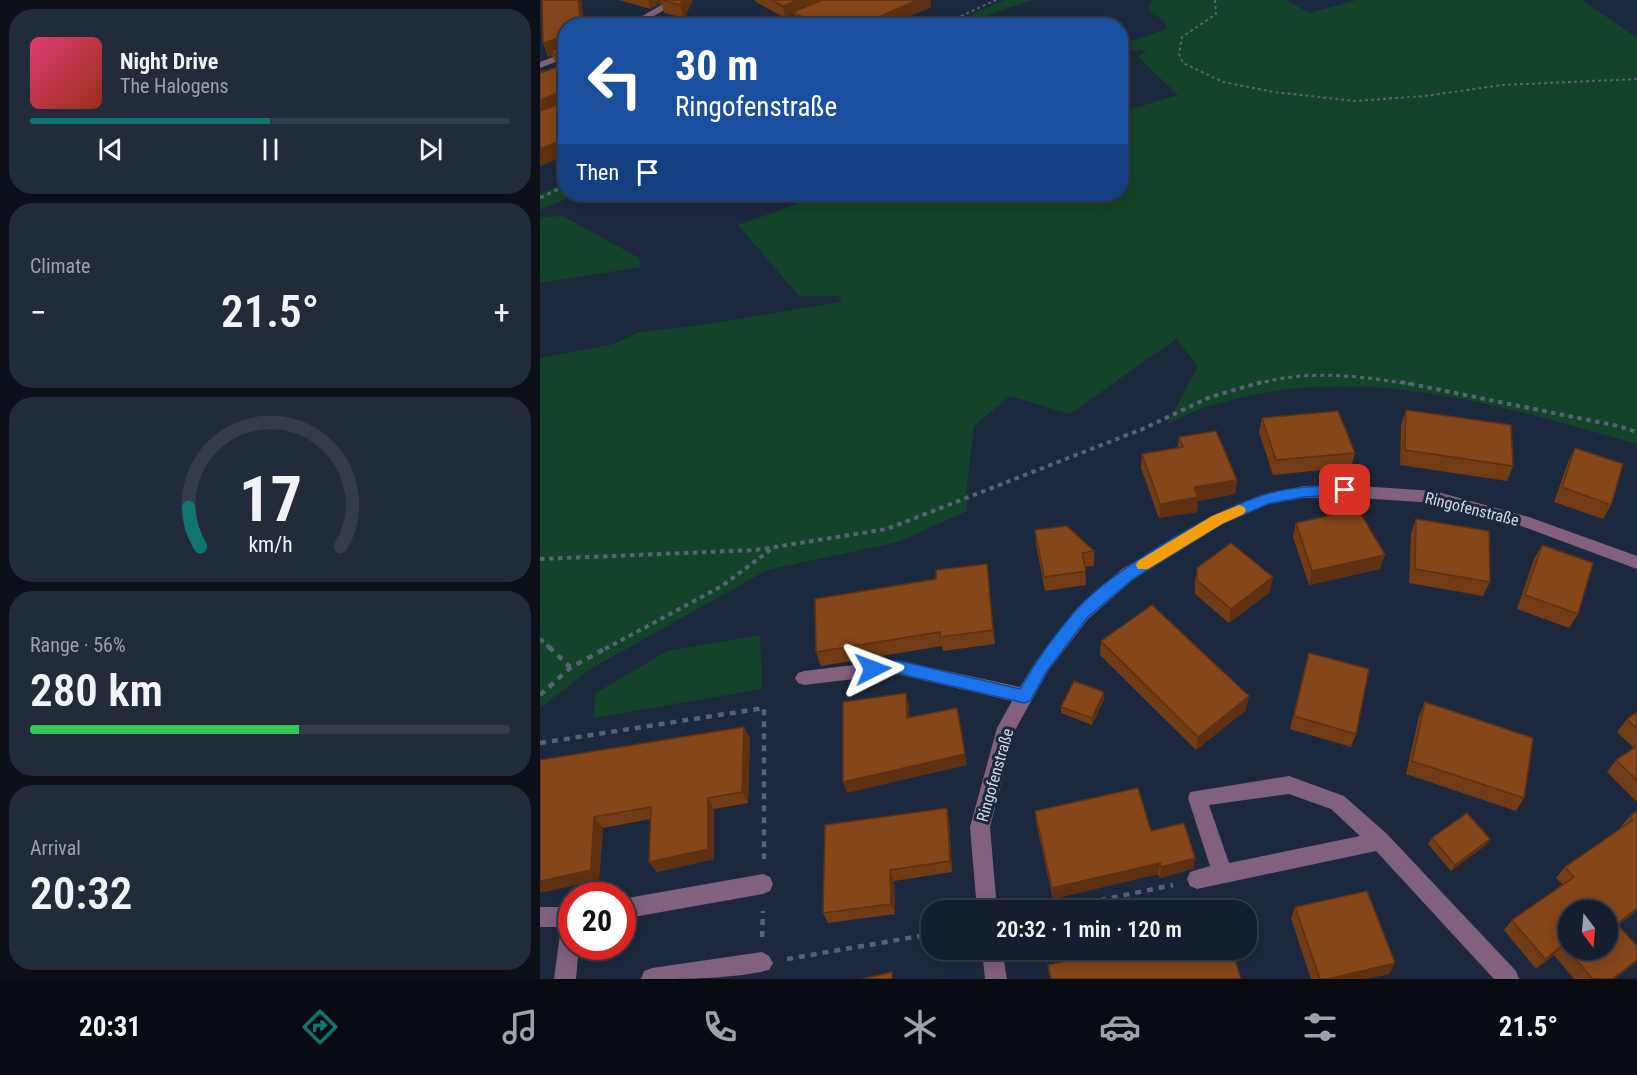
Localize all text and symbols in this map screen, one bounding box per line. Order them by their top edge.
text: 30 m [675,41,758,90]
icon: left [576,42,654,120]
text: Night Drive [120,49,218,74]
text: The Halogens [120,74,229,98]
text: Ringofenstraße [675,91,837,123]
icon: previous [94,133,127,166]
icon: pause [254,133,287,166]
icon: next [414,133,447,166]
icon: arrive [631,156,664,189]
text: Then [576,160,619,185]
text: Climate [30,254,90,278]
text: 21.5° [221,285,319,338]
text: − [30,293,47,332]
text: + [494,293,510,332]
text: 17 [238,463,302,536]
pin [1319,464,1370,515]
icon: arrive [1328,473,1361,506]
street label: Ringofenstraße [1423,488,1521,530]
text: km/h [248,532,292,557]
text: Range · 56% [30,633,126,657]
position arrow [841,637,905,701]
text: 280 km [30,664,163,717]
street label: Ringofenstraße [973,726,1017,824]
text: Arrival [30,836,81,860]
text: 20:32 [30,867,132,920]
speed limit sign: 20 [558,882,636,960]
north arrow [1558,900,1618,960]
map controls [1558,900,1618,960]
text: 20:32 · 1 min · 120 m [996,917,1182,942]
icon: directions [299,1006,341,1048]
icon: music [499,1006,541,1048]
icon: phone [699,1006,741,1048]
icon: climate [899,1006,941,1048]
icon: car [1099,1006,1141,1048]
icon: filters [1299,1006,1341,1048]
text: 20:31 [79,1011,141,1043]
text: 21.5° [1499,1011,1558,1043]

